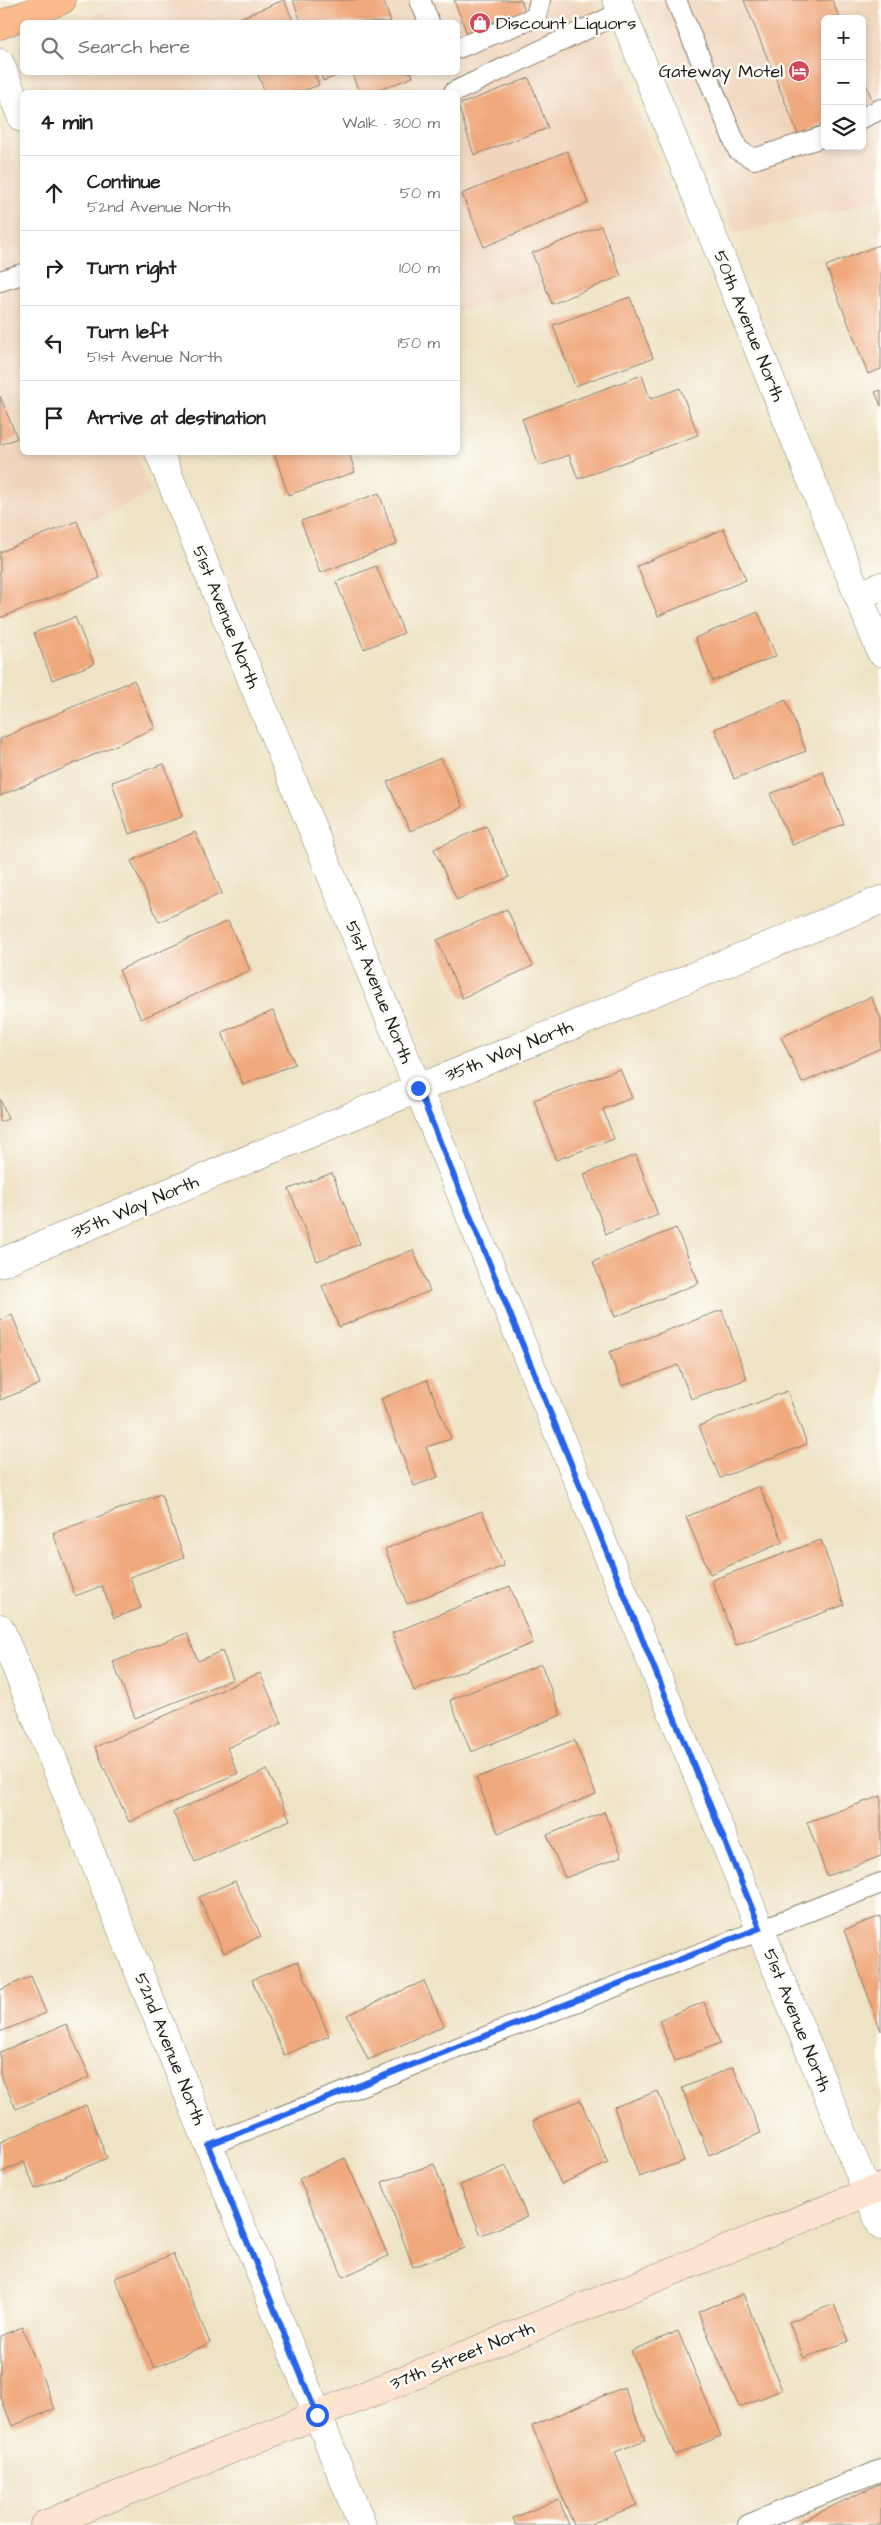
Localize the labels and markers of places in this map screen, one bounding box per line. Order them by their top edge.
shop icon: Discount Liquors [468,11,492,35]
place label: Discount Liquors [496,11,636,36]
place label: Gateway Motel [659,59,783,85]
hotel icon: Gateway Motel [787,59,811,83]

